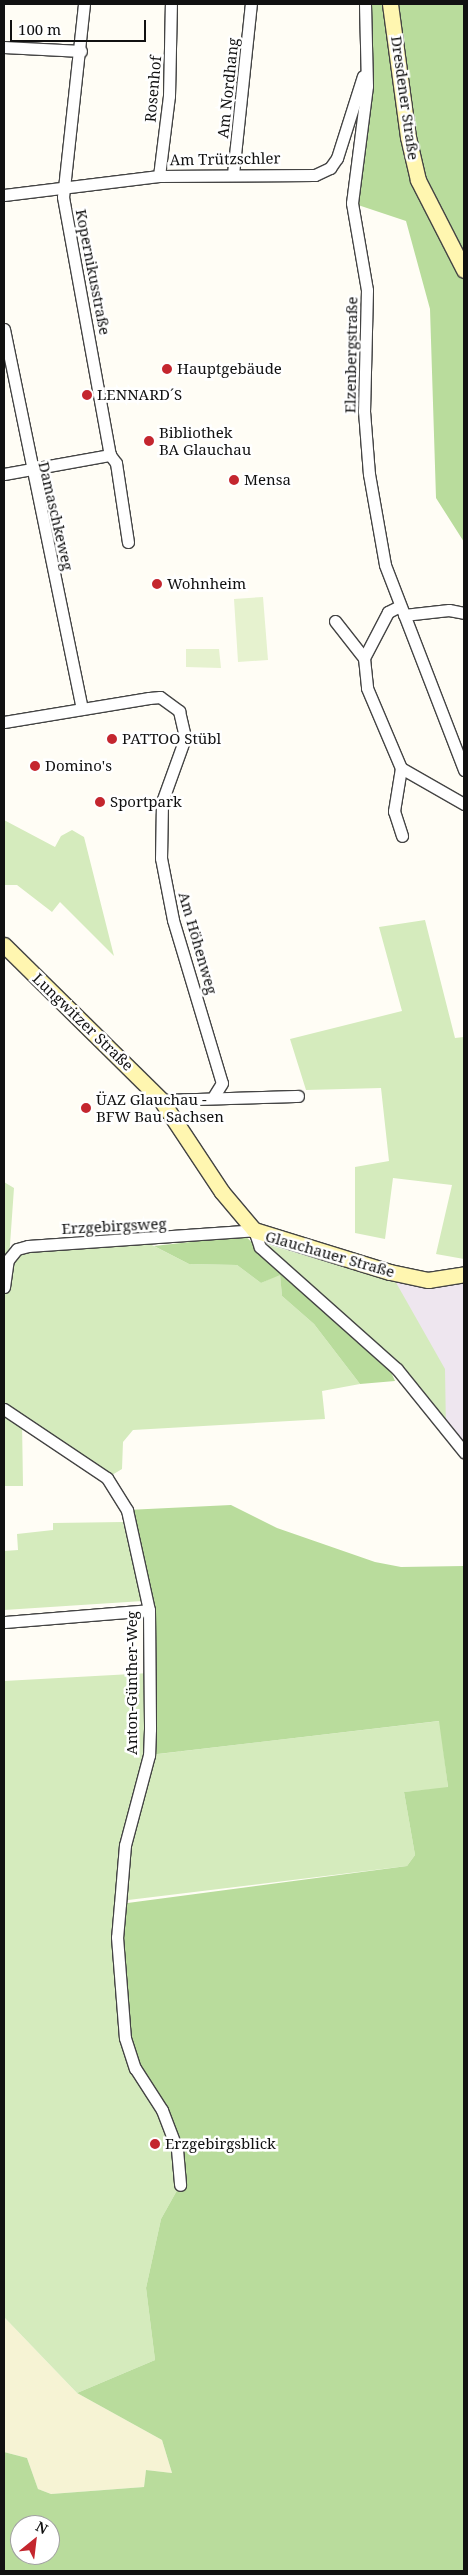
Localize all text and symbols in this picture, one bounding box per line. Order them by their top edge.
scale bar [12,10,149,42]
text: 100 m [18,19,61,39]
street label: Dresdener Straße [387,35,423,161]
street label: Am Nordhang [214,37,242,139]
street label: Rosenhof [141,55,165,123]
street label: Am Trützschler [169,149,281,169]
street label: Kopernikusstraße [72,208,114,336]
street label: Elzenbergstraße [341,296,361,414]
place label: Hauptgebäude [177,360,282,378]
marker: Hauptgebäude [161,363,173,375]
place label: LENNARD´S [97,386,182,404]
marker: LENNARD´S [81,389,93,401]
place label: Bibliothek BA Glauchau [159,423,251,458]
marker: Bibliothek BA Glauchau [143,435,155,447]
street label: Damaschkeweg [35,460,77,572]
place label: Mensa [244,471,291,489]
marker: Mensa [228,474,240,486]
place label: Wohnheim [167,575,246,593]
marker: Wohnheim [151,578,163,590]
place label: PATTOO Stübl [122,730,221,748]
marker: PATTOO Stübl [106,733,118,745]
place label: Domino's [45,757,112,775]
marker: Domino's [29,760,41,772]
place label: Sportpark [110,793,182,811]
marker: Sportpark [94,796,106,808]
street label: Am Höhenweg [175,890,221,996]
street label: Lungwitzer Straße [29,969,137,1075]
place label: ÜAZ Glauchau - BFW Bau Sachsen [96,1090,224,1125]
marker: ÜAZ Glauchau - BFW Bau Sachsen [80,1102,92,1114]
street label: Erzgebirgsweg [61,1214,167,1238]
street label: Glauchauer Straße [263,1227,397,1281]
street label: Anton-Günther-Weg [123,1611,141,1755]
place label: Erzgebirgsblick [165,2135,276,2153]
marker: Erzgebirgsblick [149,2138,161,2150]
north arrow [10,2515,60,2565]
text: N [33,2516,51,2538]

